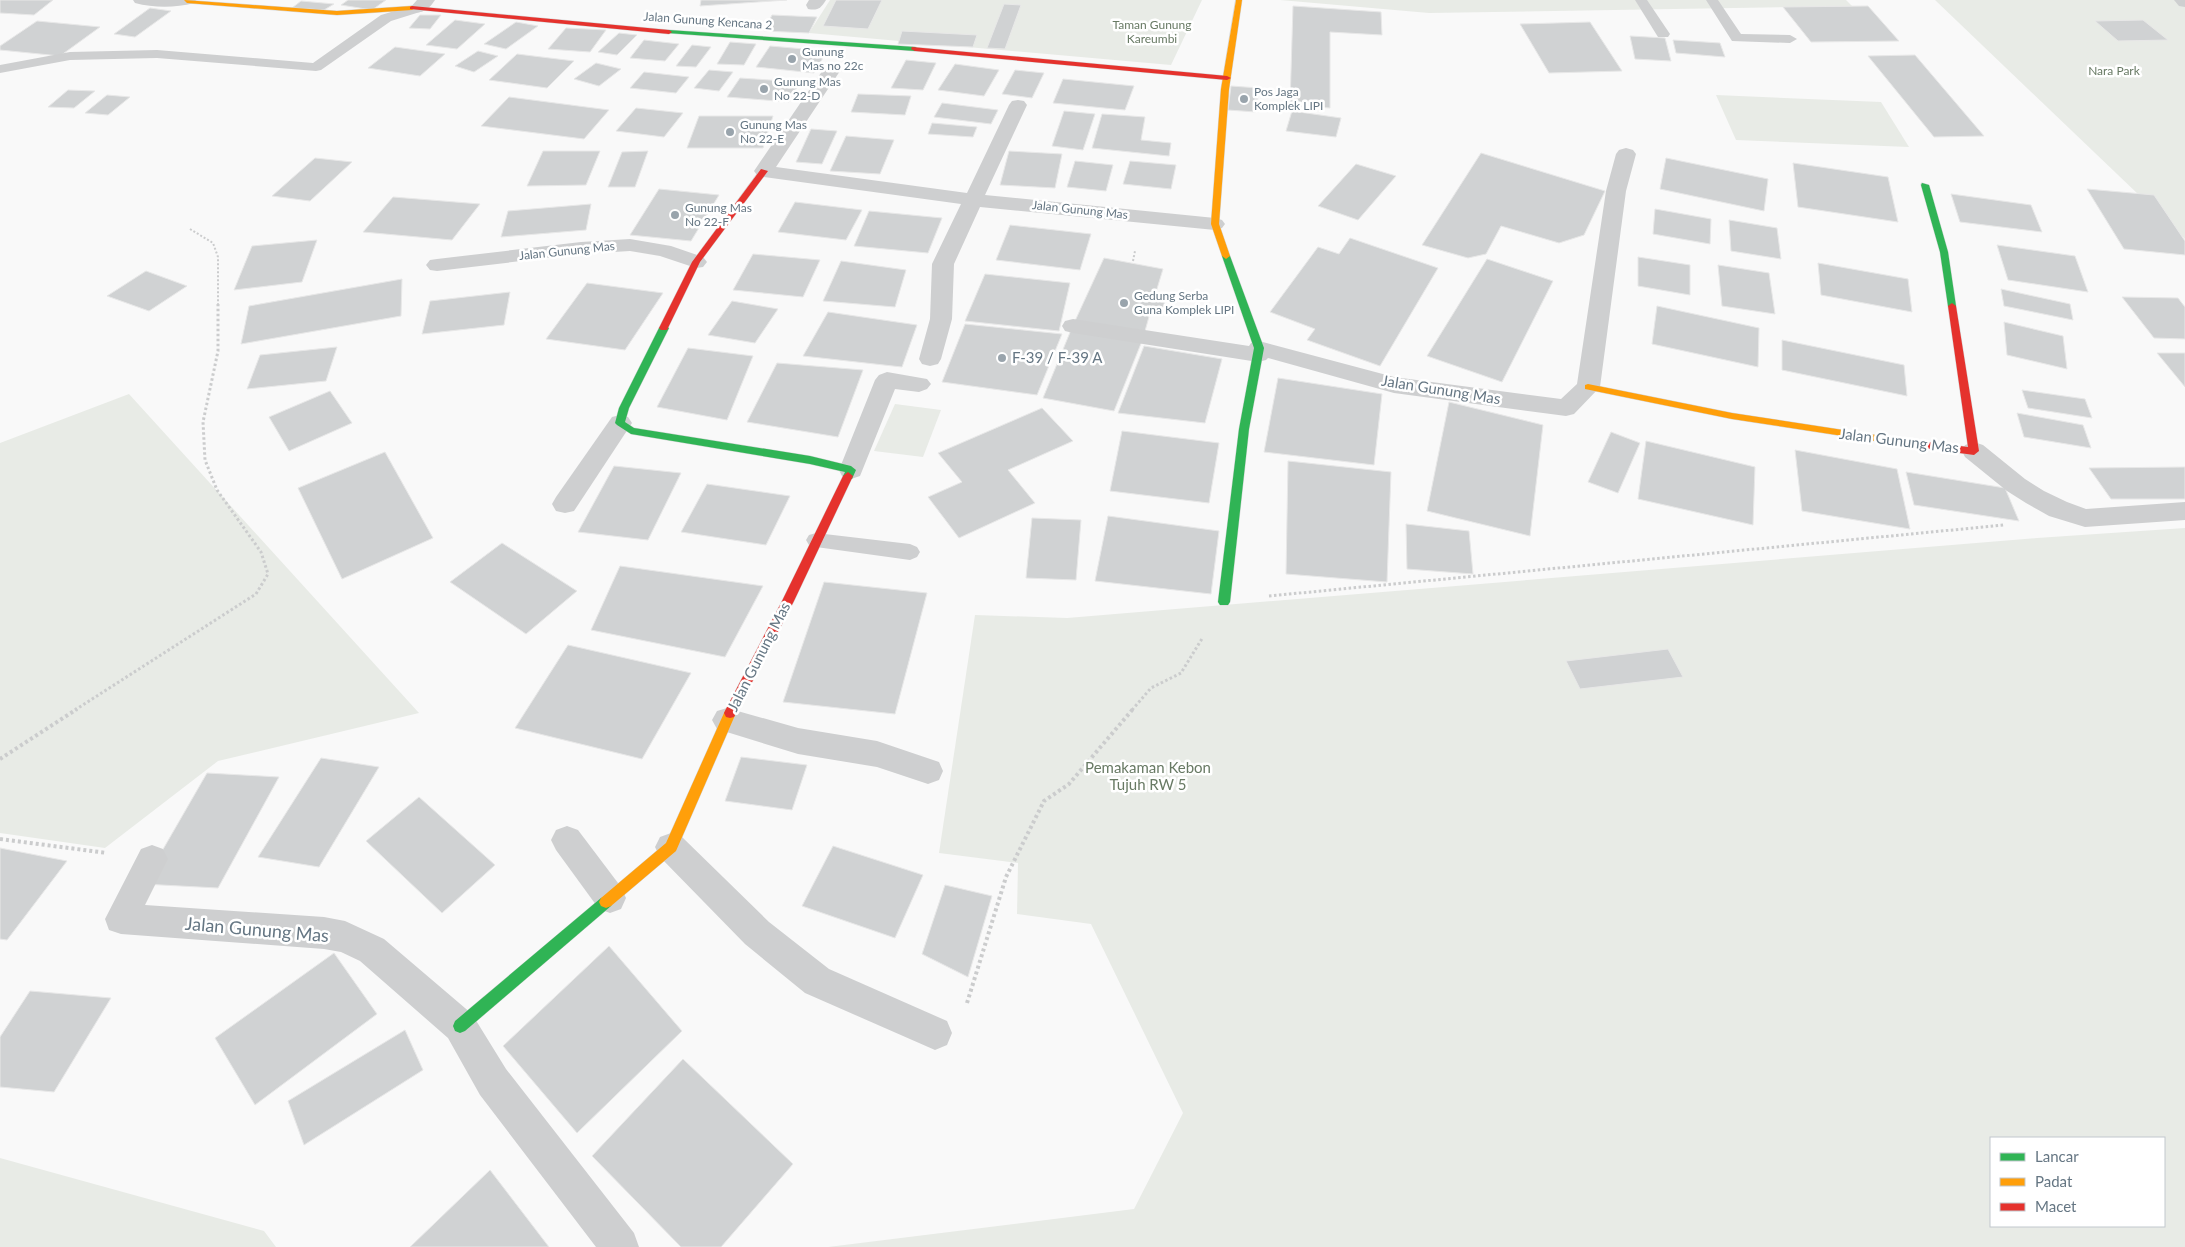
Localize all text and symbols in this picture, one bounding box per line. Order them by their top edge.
street label: Jalan Gunung Kencana 2 [643,9,773,32]
park label: Taman Gunung Kareumbi [1113,17,1191,46]
place label: Gunung Mas no 22c [802,44,864,73]
marker: Gunung Mas no 22c [786,53,798,65]
park label: Nara Park [2088,63,2141,78]
place label: Gunung Mas No 22-D [774,74,841,103]
marker: Gunung Mas No 22-D [758,83,770,95]
place label: Pos Jaga Komplek LIPI [1254,84,1323,113]
marker: Pos Jaga Komplek LIPI [1238,93,1250,105]
place label: Gunung Mas No 22-E [740,117,807,146]
marker: Gunung Mas No 22-E [724,126,736,138]
street label: Jalan Gunung Mas [1031,197,1129,222]
place label: Gunung Mas No 22-F [685,200,752,229]
marker: Gunung Mas No 22-F [669,209,681,221]
street label: Jalan Gunung Mas [518,238,616,263]
place label: Gedung Serba Guna Komplek LIPI [1134,288,1234,317]
marker: Gedung Serba Guna Komplek LIPI [1118,297,1130,309]
place label: F-39 / F-39 A [1012,348,1103,366]
marker: F-39 / F-39 A [996,352,1008,364]
street label: Jalan Gunung Mas [1380,371,1502,407]
street label: Jalan Gunung Mas [1838,424,1960,456]
street label: Jalan Gunung Mas [723,599,793,714]
park label: Pemakaman Kebon Tujuh RW 5 [1085,758,1211,793]
street label: Jalan Gunung Mas [184,912,330,946]
legend [1990,1137,2165,1227]
text: Lancar [2035,1147,2079,1165]
text: Padat [2035,1172,2073,1190]
text: Macet [2035,1197,2077,1215]

